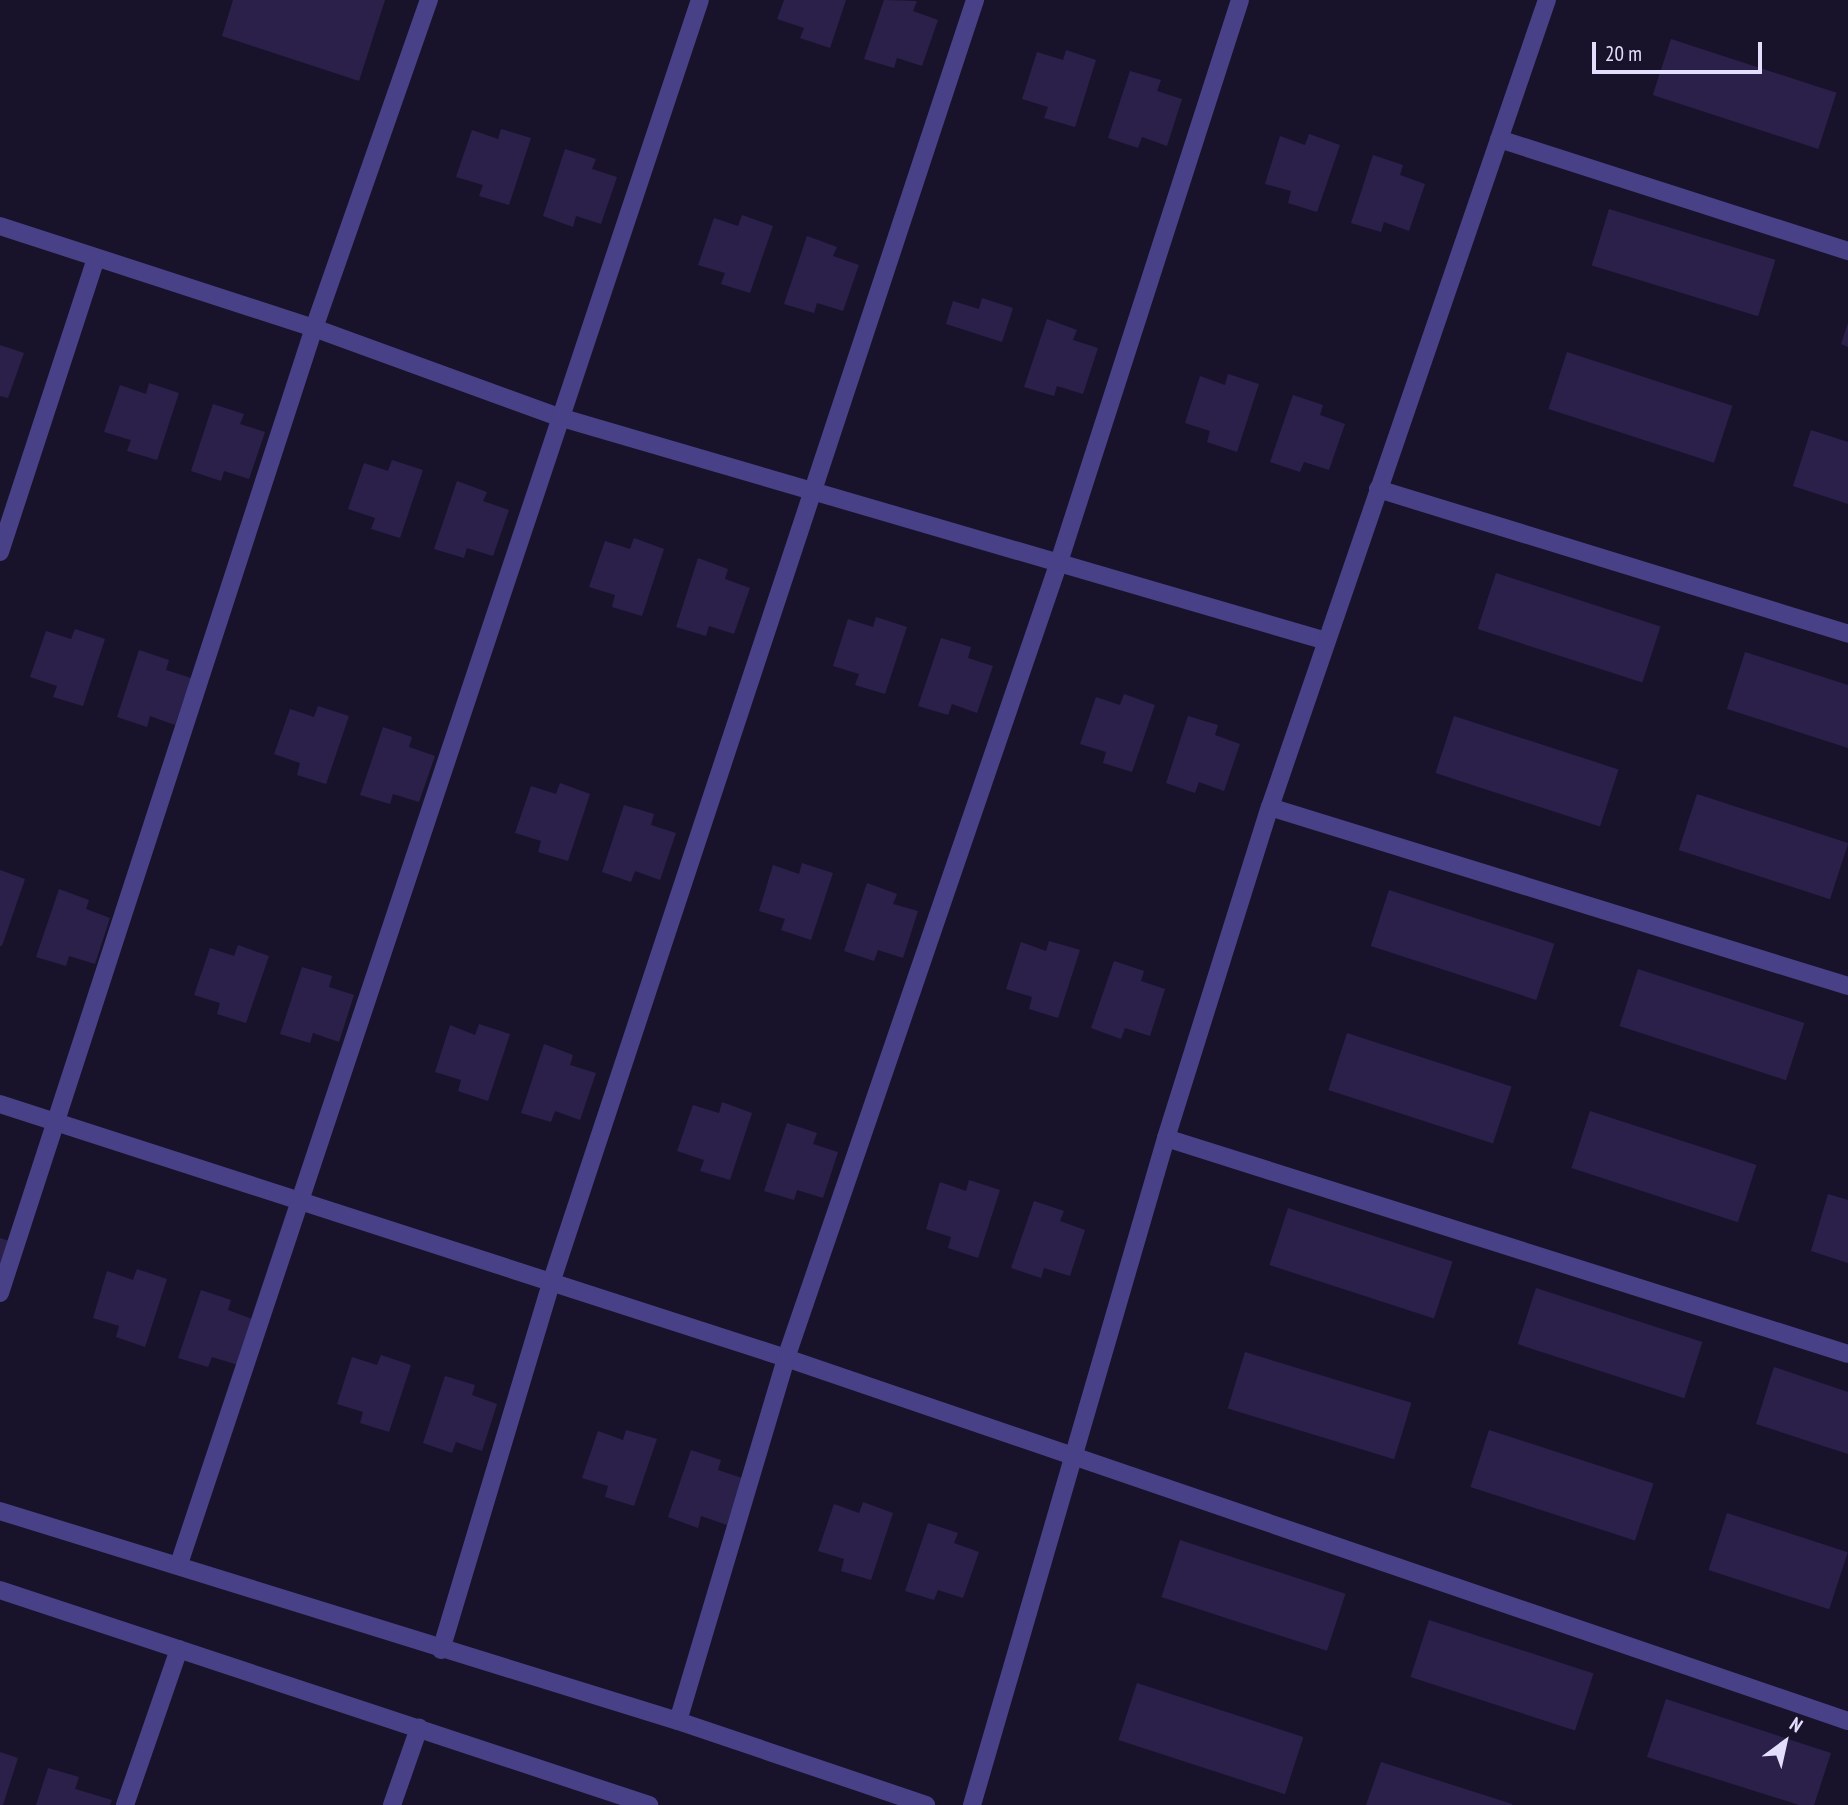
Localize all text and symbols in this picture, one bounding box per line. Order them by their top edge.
scale bar [1596,28,1766,72]
text: 20 m [1605,40,1642,67]
north arrow [1750,1707,1820,1777]
text: N [1786,1712,1807,1737]

